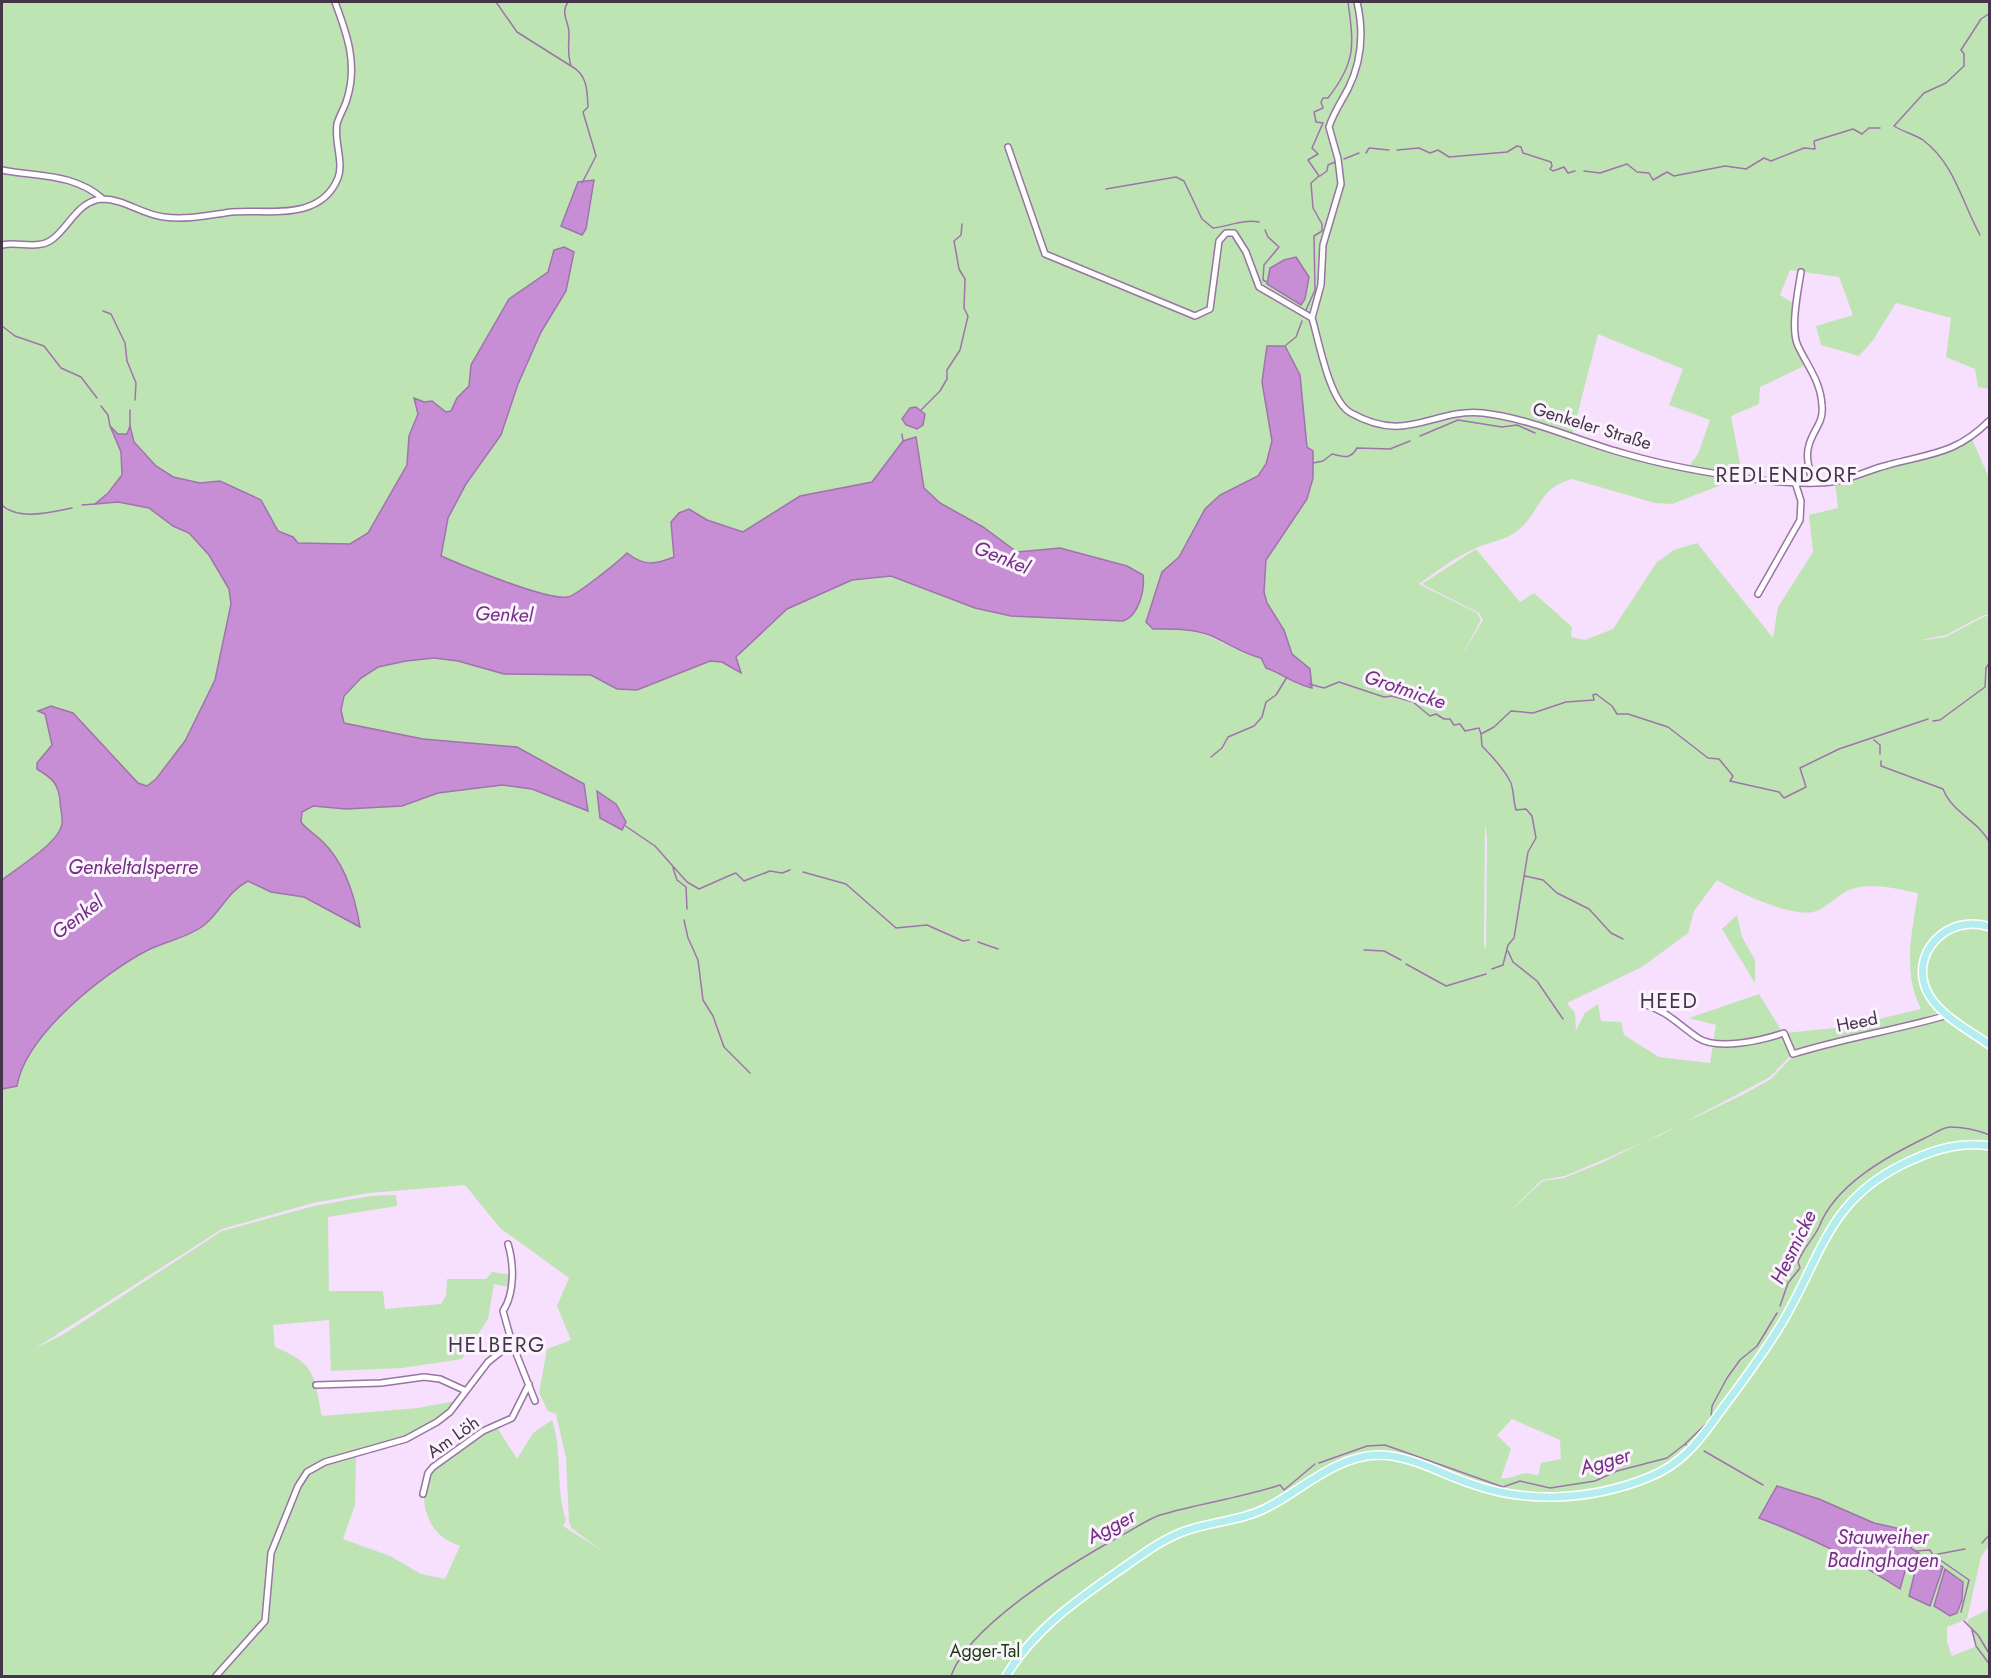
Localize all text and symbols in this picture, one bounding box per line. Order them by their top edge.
street label: Genkeler Straße [1529,396,1655,456]
district label: REDLENDORF [1716,460,1859,490]
water label: Genkel [970,533,1036,582]
water label: Genkel [475,599,535,630]
water label: Grotmicke [1360,662,1449,717]
water label: Genkeltalsperre [68,853,198,882]
water label: Genkel [45,887,110,946]
district label: HEED [1640,986,1698,1016]
street label: Heed [1834,1005,1880,1039]
water label: Hesmicke [1763,1205,1824,1289]
district label: HELBERG [448,1330,546,1360]
street label: Am Löh [422,1410,484,1464]
water label: Agger [1575,1440,1635,1483]
water label: Agger [1081,1501,1142,1552]
water label: Stauweiher Badinghagen [1827,1523,1939,1575]
park label: Agger-Tal [950,1638,1021,1664]

